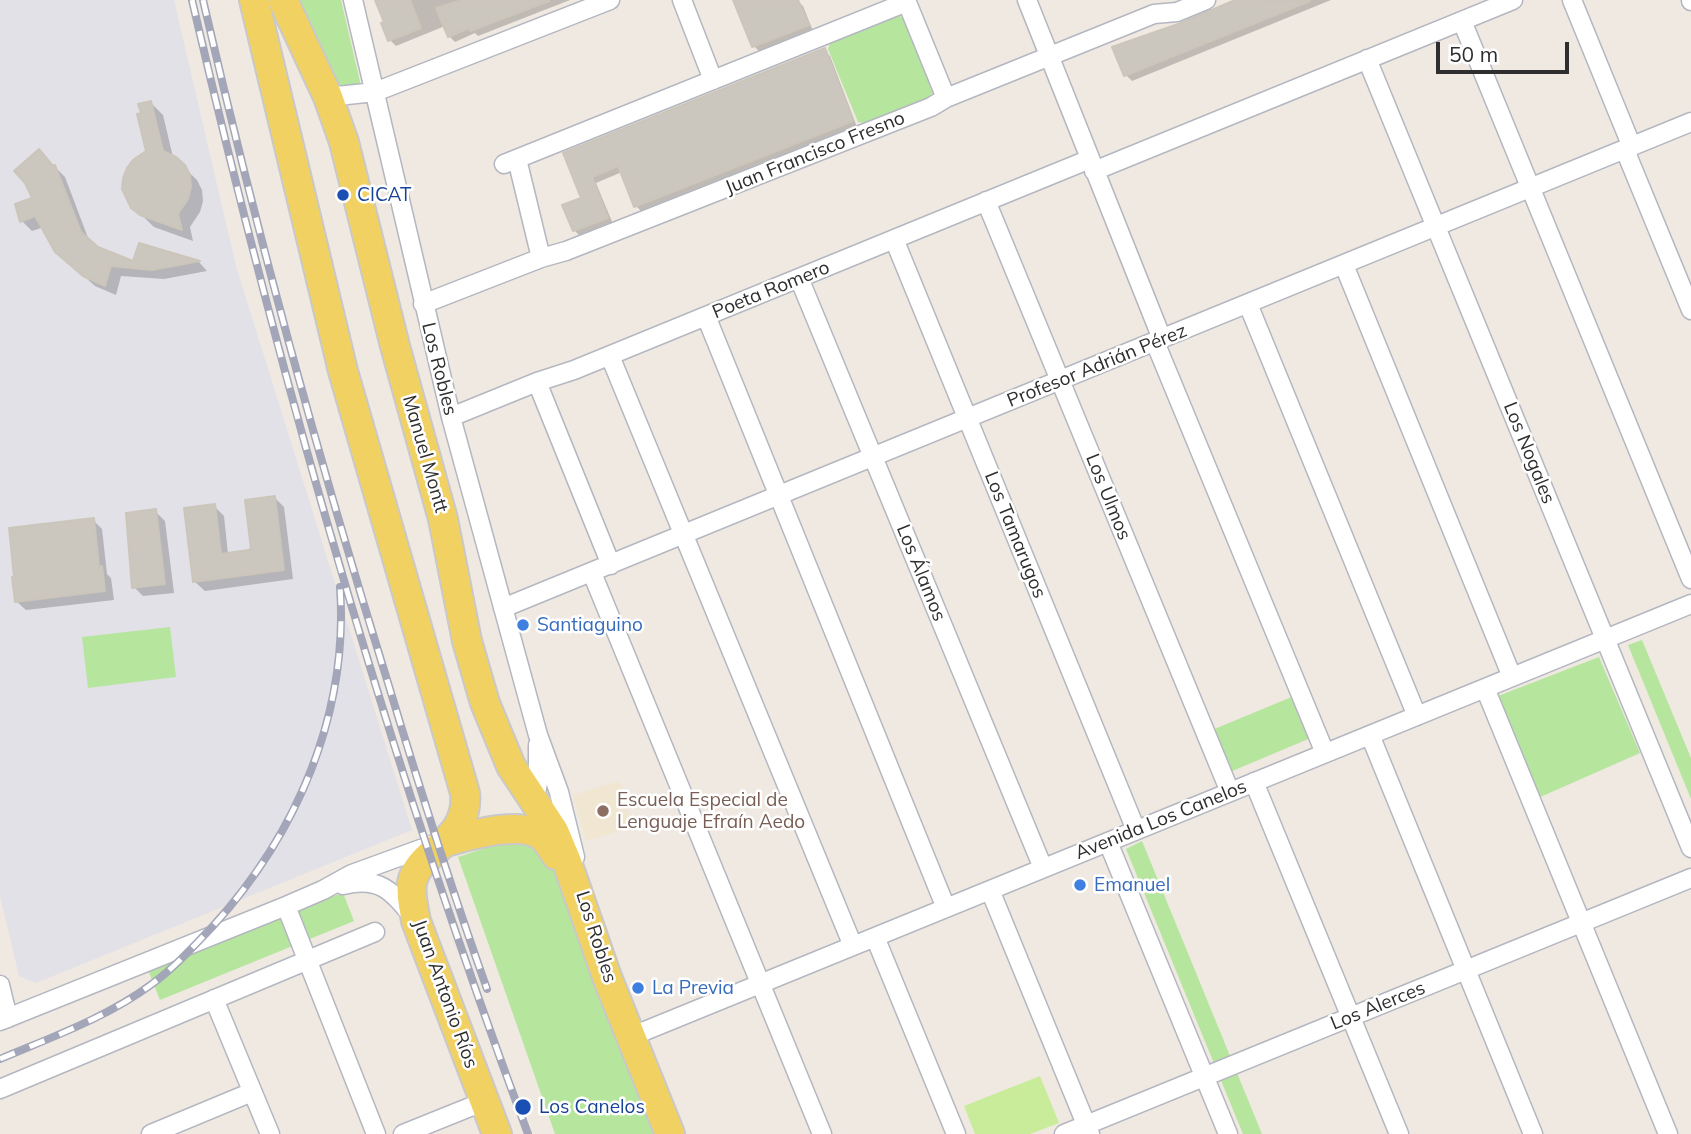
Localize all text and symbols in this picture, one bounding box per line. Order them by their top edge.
scale bar [1439,28,1572,72]
text: 50 m [1449,41,1498,67]
street label: Juan Francisco Fresno [722,106,908,200]
place label: CICAT [357,184,412,206]
marker: CICAT [335,187,351,203]
street label: Poeta Romero [709,256,833,324]
street label: Los Robles [416,320,462,418]
street label: Profesor Adrián Pérez [1004,320,1190,412]
street label: Manuel Montt [397,393,453,515]
street label: Los Nogales [1498,399,1560,507]
street label: Los Ulmos [1080,451,1136,543]
street label: Los Tamarugos [979,468,1051,602]
street label: Los Álamos [891,521,951,625]
place label: Santiaguino [537,614,643,636]
marker: Santiaguino [515,617,531,633]
street label: Avenida Los Canelos [1072,775,1250,865]
place label: Escuela Especial de Lenguaje Efraín Aedo [617,789,805,833]
marker: Escuela Especial de Lenguaje Efraín Aedo [595,803,611,819]
place label: Emanuel [1094,874,1170,896]
marker: Emanuel [1072,877,1088,893]
street label: Los Robles [570,888,622,986]
street label: Juan Antonio Ríos [408,917,482,1071]
place label: La Previa [652,977,734,999]
street label: Los Alerces [1327,977,1429,1035]
marker: La Previa [630,980,646,996]
place label: Los Canelos [539,1096,645,1118]
marker: Los Canelos [513,1097,533,1117]

